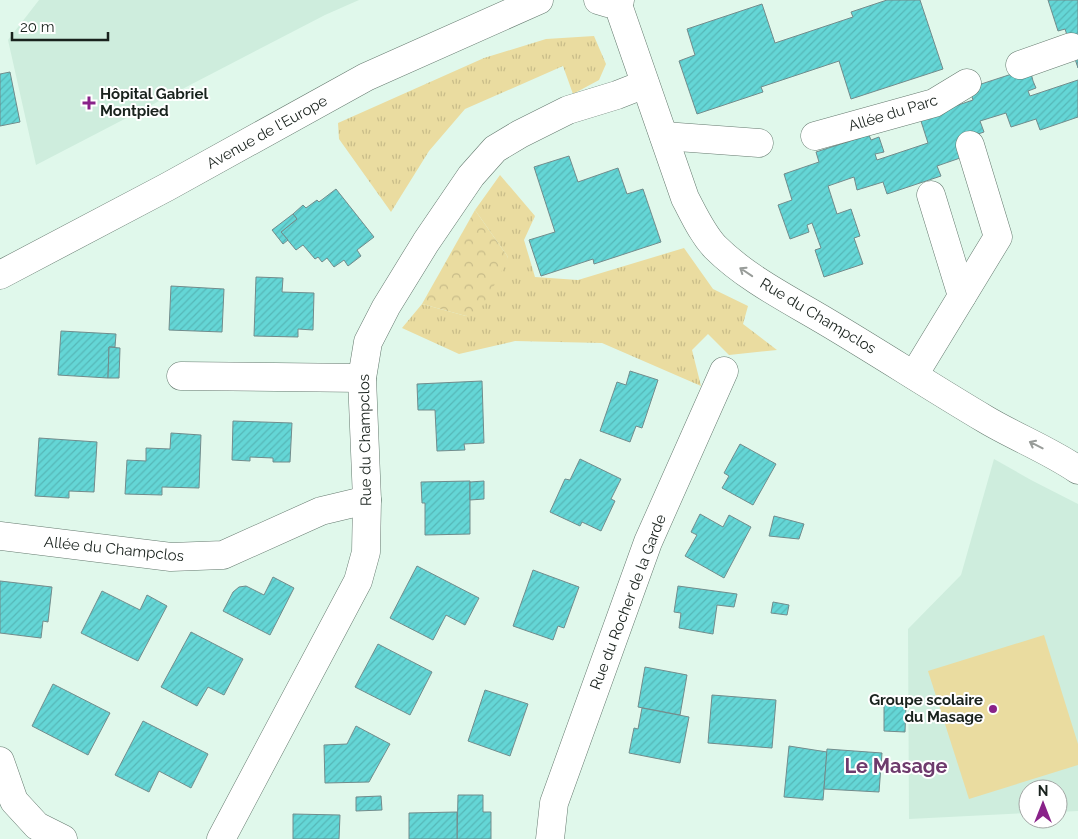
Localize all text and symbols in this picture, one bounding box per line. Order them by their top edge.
scale bar [12,10,109,42]
text: 20 m [20,18,55,36]
place label: Hôpital Gabriel Montpied [100,85,208,120]
street label: Avenue de l'Europe [204,91,331,173]
street label: Allée du Parc [846,91,940,135]
marker: Hôpital Gabriel Montpied [82,96,96,110]
one-way arrow [740,267,754,277]
street label: Rue du Champclos [757,274,879,358]
street label: Rue du Champclos [355,374,375,506]
one-way arrow [1029,440,1044,449]
street label: Rue du Rocher de la Garde [586,512,670,692]
street label: Allée du Champclos [43,533,185,565]
place label: Groupe scolaire du Masage [869,691,983,726]
marker: Groupe scolaire du Masage [987,703,999,715]
district label: Le Masage [844,754,948,778]
north arrow [1018,779,1068,829]
text: N [1038,783,1048,799]

